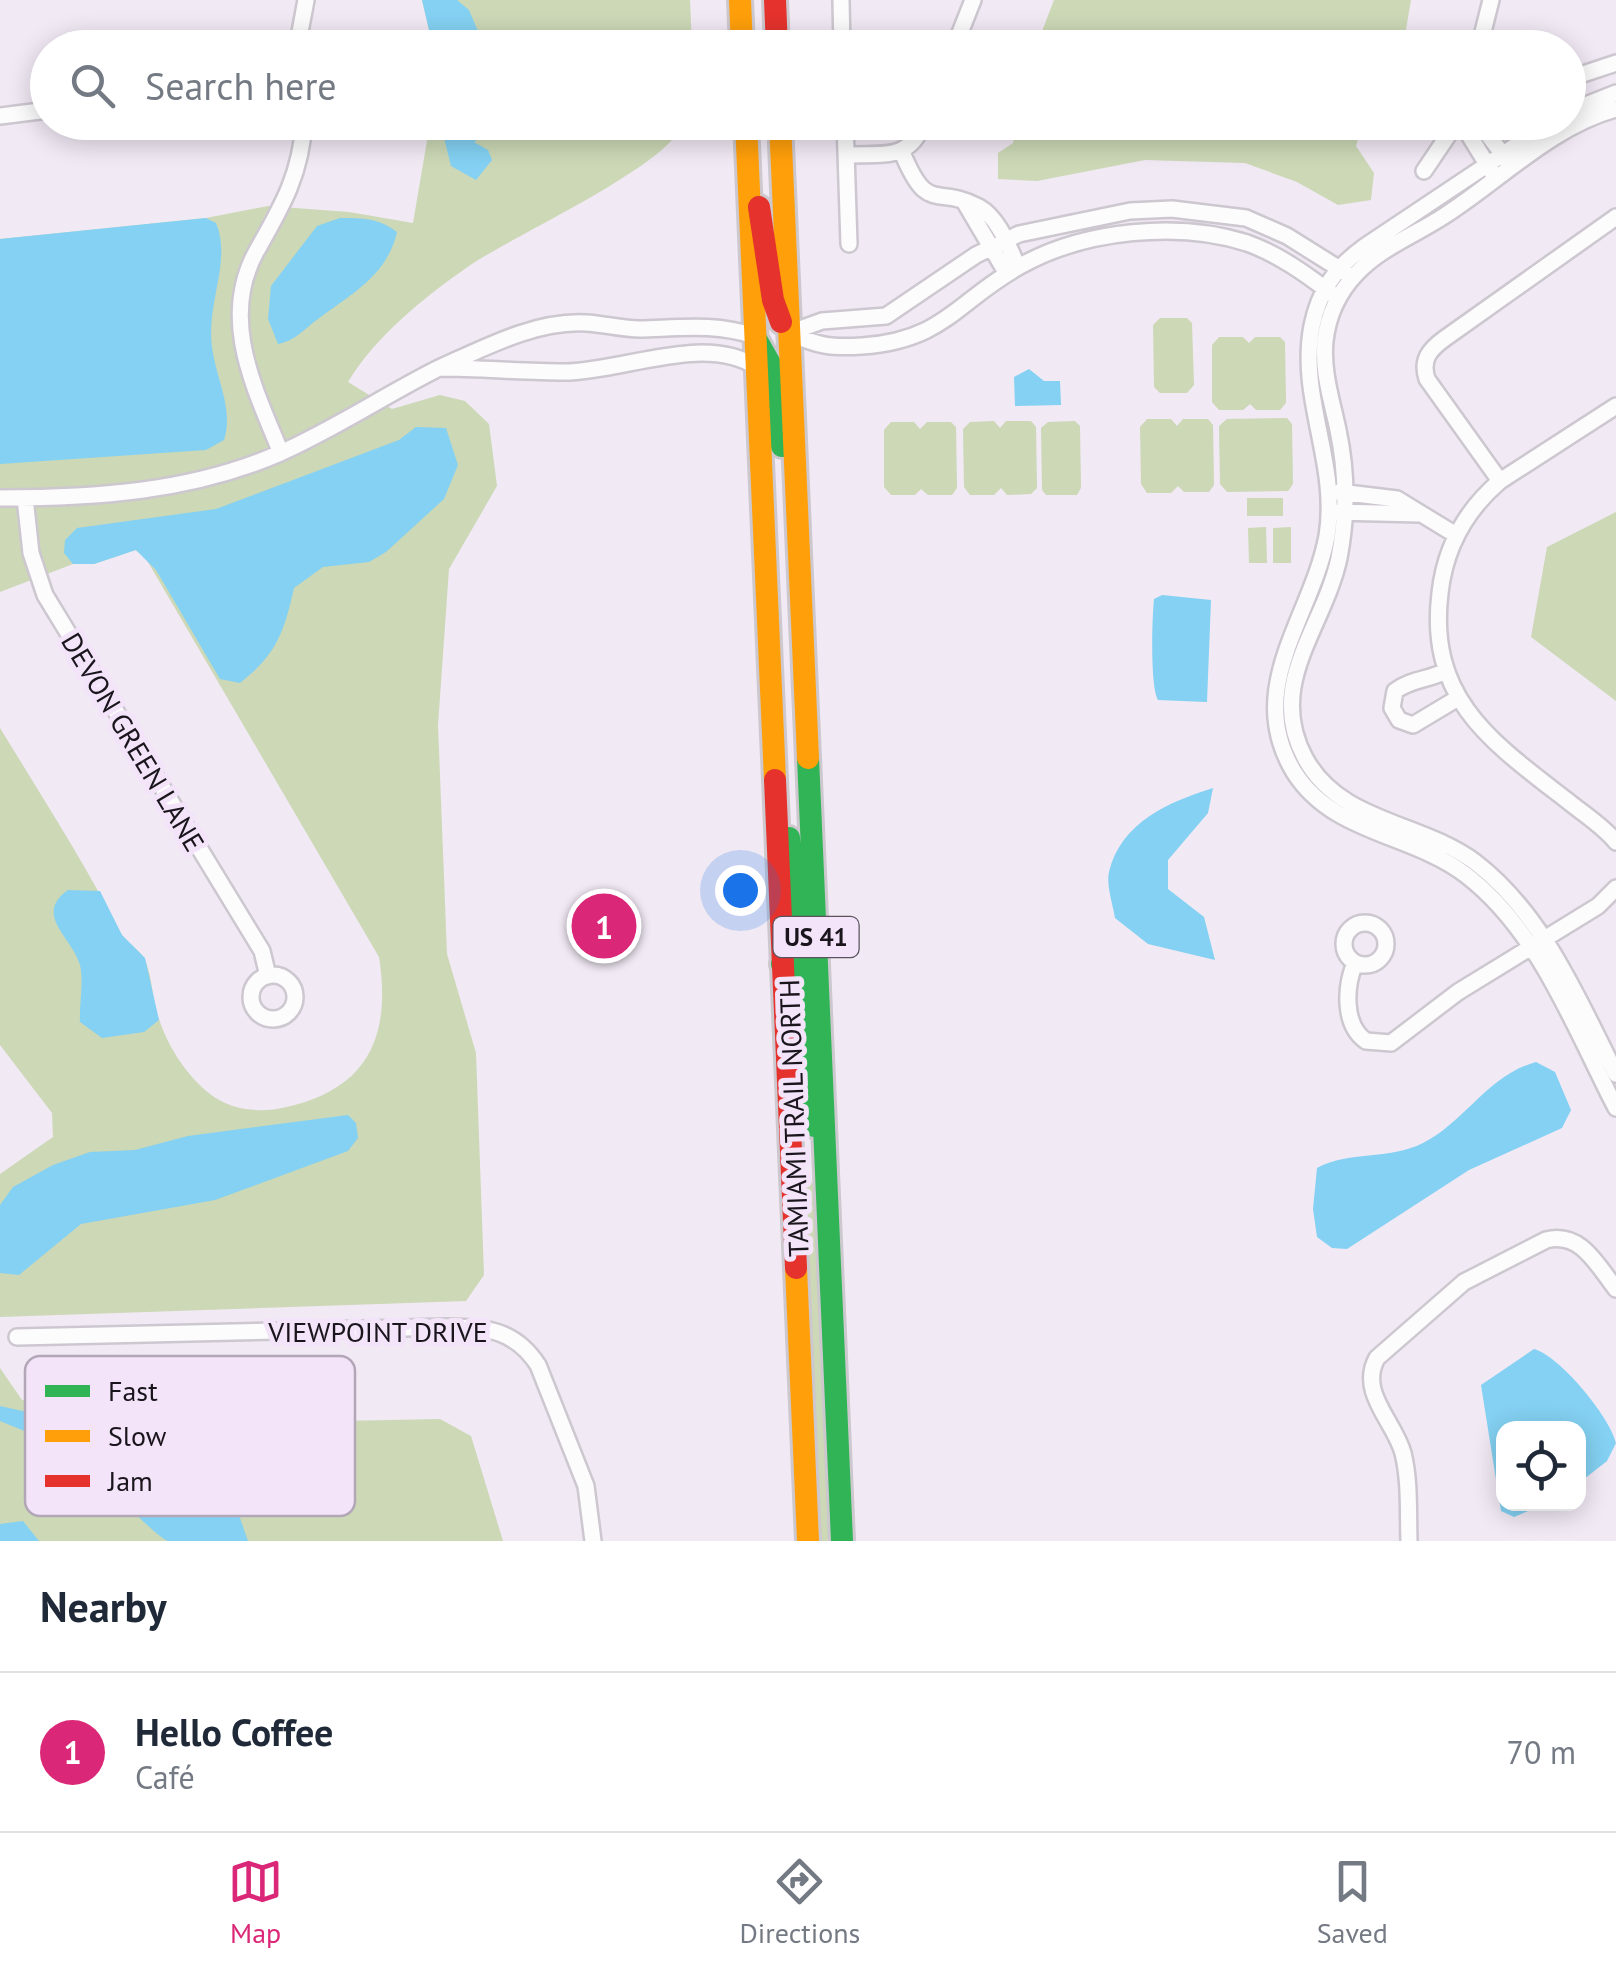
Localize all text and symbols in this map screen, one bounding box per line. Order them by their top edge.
search box [30,30,1586,140]
icon: search [65,58,120,113]
text: Search here [145,61,337,110]
street label: DEVON GREEN LANE [53,626,213,858]
your location [715,865,766,916]
pin: 1 [572,888,636,964]
road number: US 41 [774,917,858,957]
street label: TAMIAMI TRAIL NORTH [770,979,817,1257]
street label: VIEWPOINT DRIVE [267,1313,488,1350]
legend [25,1356,355,1516]
text: Fast [108,1372,158,1409]
text: Slow [108,1417,167,1454]
map controls [1496,1421,1586,1511]
button: locate [1496,1421,1586,1511]
text: Jam [107,1462,153,1499]
text: Nearby [40,1579,167,1634]
text: Hello Coffee [135,1707,333,1756]
text: 1 [63,1731,82,1773]
text: 70 m [1507,1731,1576,1773]
text: Café [135,1756,195,1798]
tab: Map [228,1854,283,1951]
tab: Directions [739,1854,860,1951]
tab: Saved [1317,1854,1388,1951]

